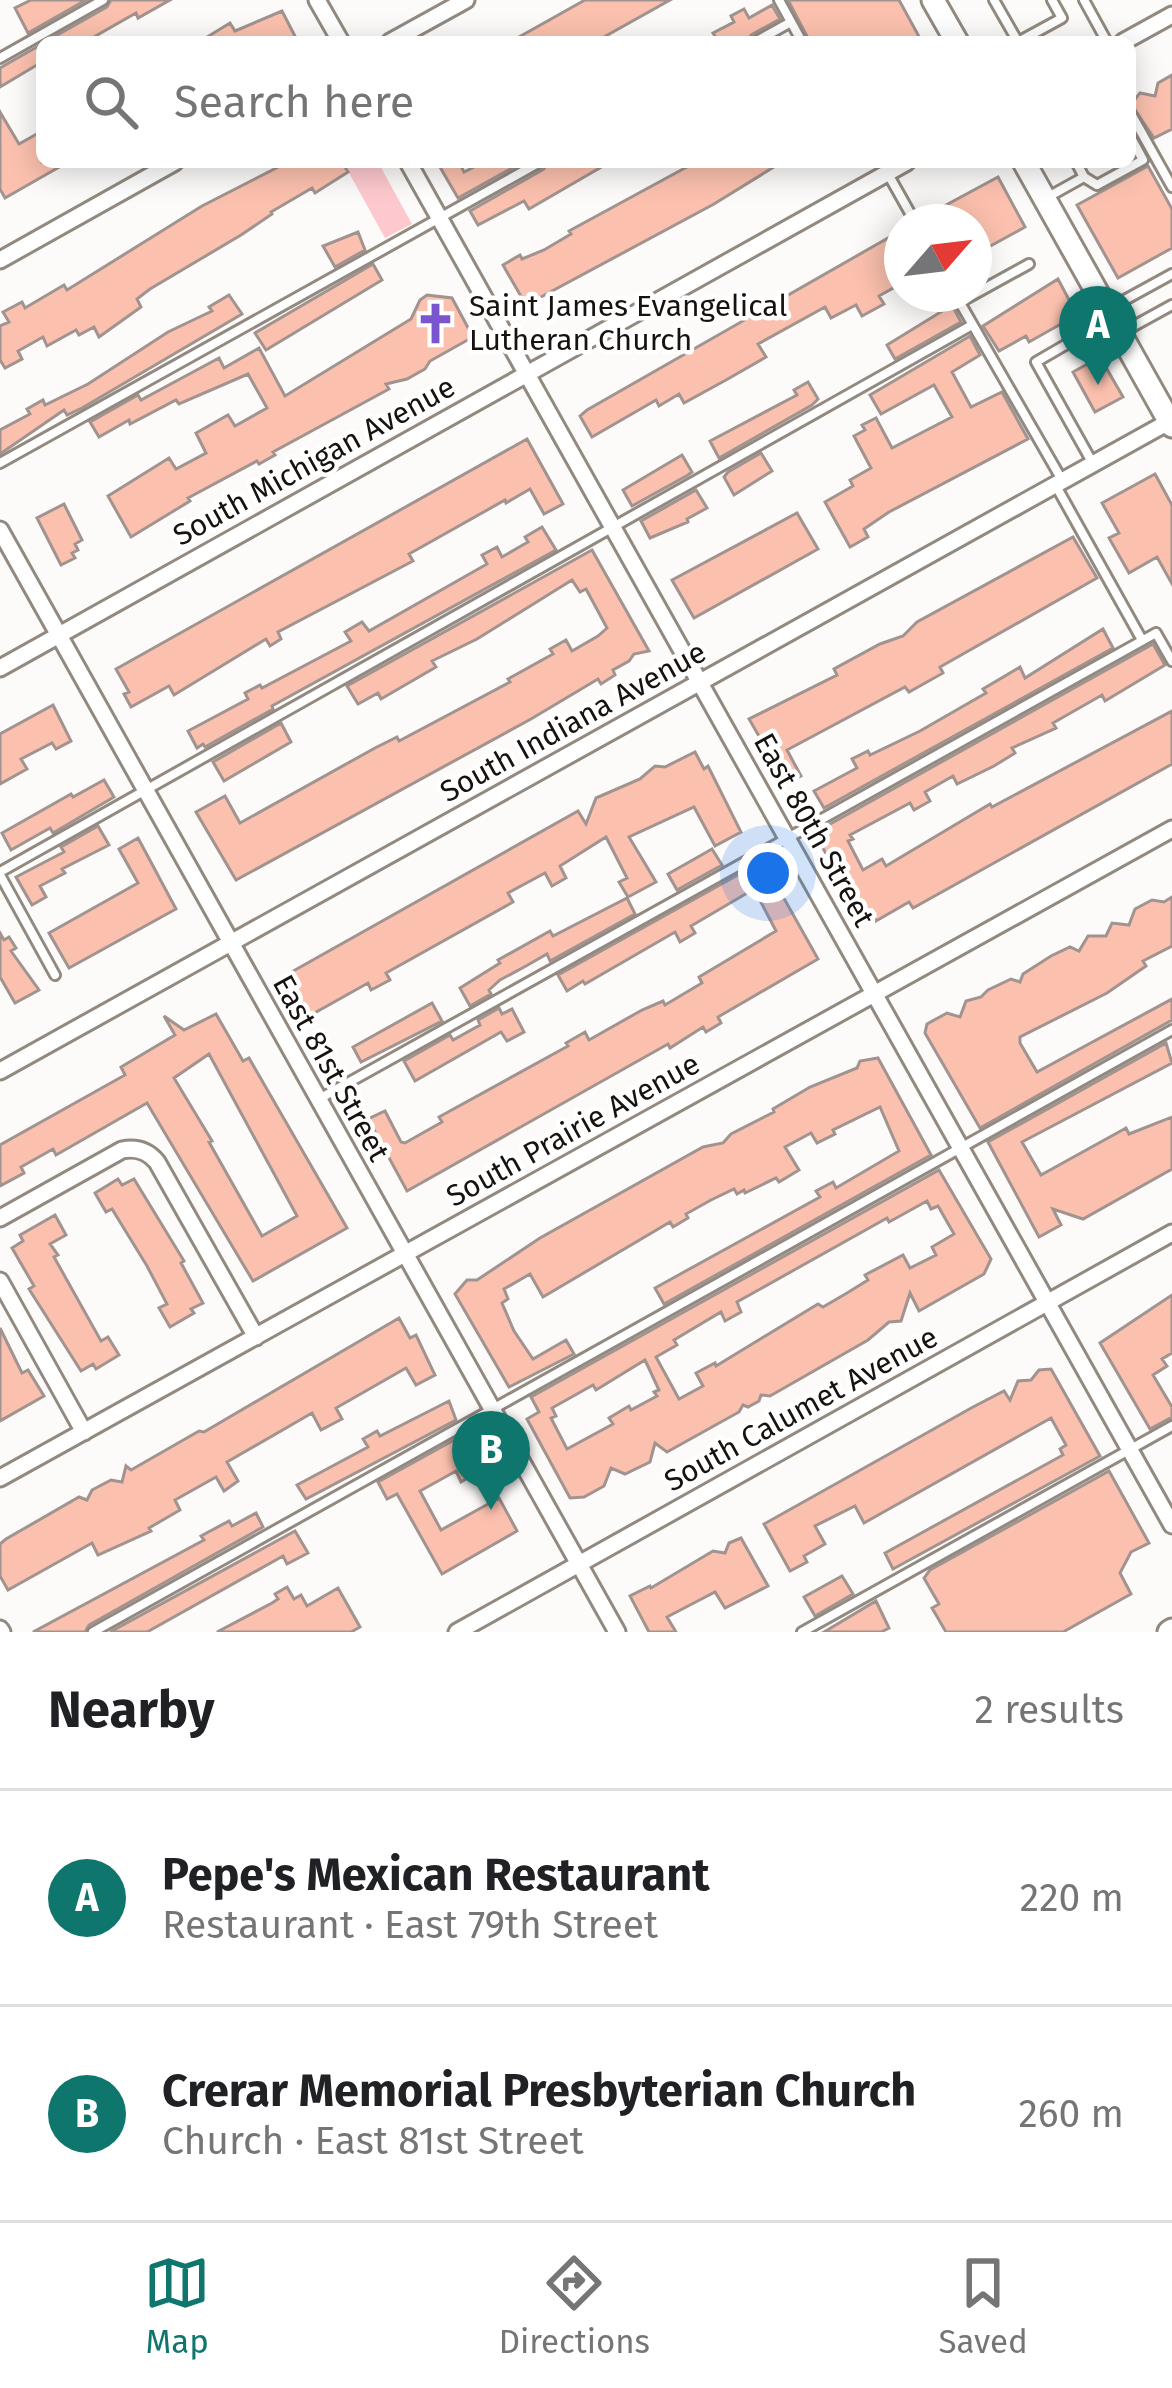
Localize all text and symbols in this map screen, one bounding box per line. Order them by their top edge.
search box [36,36,1136,168]
icon: search [78,69,144,135]
text: Search here [174,75,414,129]
north arrow [884,204,992,312]
pin: A [1059,286,1137,385]
place label: Saint James Evangelical Lutheran Church [469,288,787,358]
church icon: Saint James Evangelical Lutheran Church [412,300,458,346]
street label: South Michigan Avenue [167,369,461,553]
street label: South Indiana Avenue [434,634,712,810]
street label: East 80th Street [746,727,882,933]
your location [738,843,798,903]
street label: East 81st Street [265,969,397,1168]
street label: South Prairie Avenue [440,1045,706,1215]
street label: South Calumet Avenue [658,1319,944,1499]
pin: B [452,1411,530,1510]
text: Nearby [48,1679,214,1741]
text: 2 results [975,1687,1124,1733]
text: Pepe's Mexican Restaurant [162,1848,710,1902]
text: A [75,1875,99,1921]
text: 220 m [1020,1875,1124,1921]
text: Restaurant · East 79th Street [162,1902,658,1948]
text: Crerar Memorial Presbyterian Church [162,2064,916,2118]
text: B [75,2091,99,2137]
text: 260 m [1018,2091,1124,2137]
text: Church · East 81st Street [162,2118,584,2164]
tab: Map [144,2250,210,2362]
tab: Directions [499,2250,650,2362]
tab: Saved [938,2250,1028,2362]

